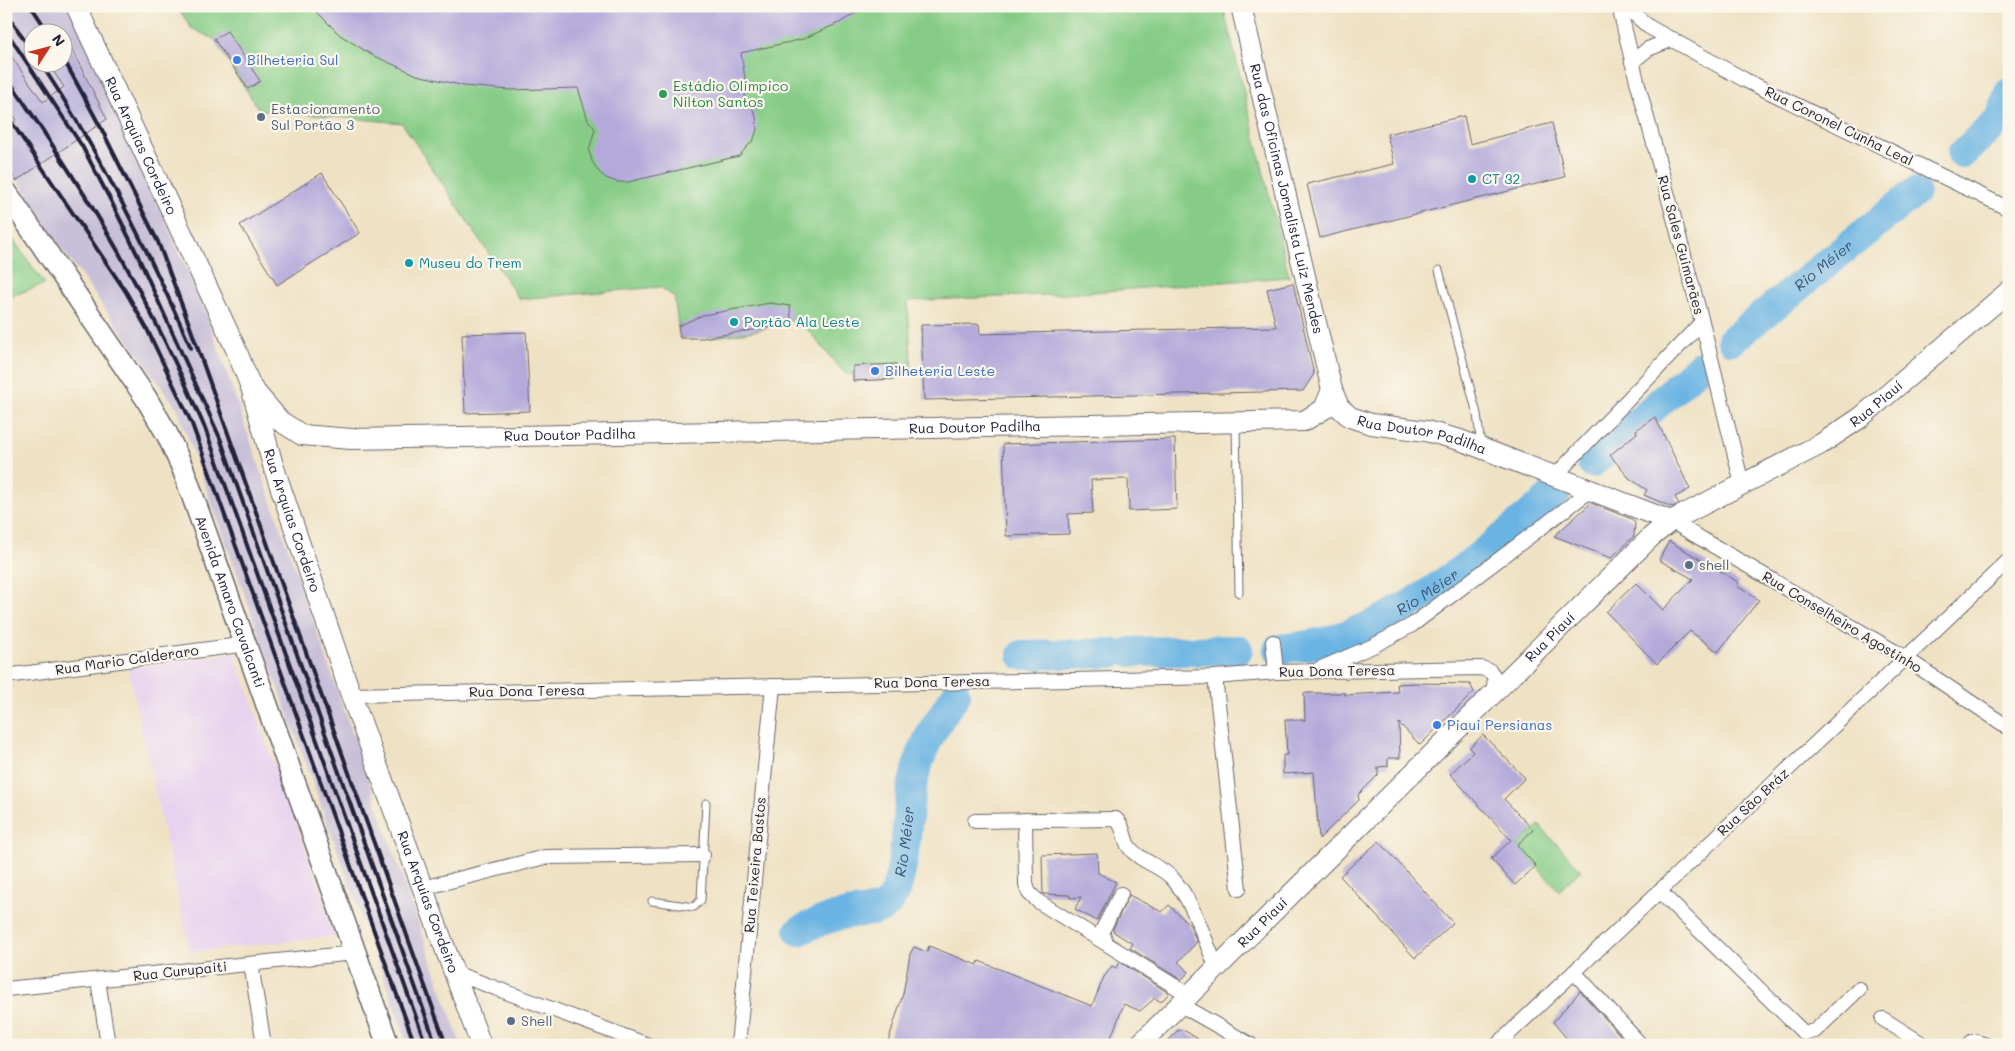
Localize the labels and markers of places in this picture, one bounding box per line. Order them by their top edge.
place label: Bilheteria Sul [247,50,338,69]
marker: Bilheteria Sul [231,54,243,66]
place label: Estádio Olímpico Nilton Santos [673,76,788,111]
marker: Estádio Olímpico Nilton Santos [657,88,669,100]
place label: Estacionamento Sul Portão 3 [271,99,380,134]
marker: Estacionamento Sul Portão 3 [255,111,267,123]
place label: CT 32 [1482,169,1520,188]
marker: CT 32 [1466,173,1478,185]
place label: Museu do Trem [419,253,522,272]
marker: Museu do Trem [403,257,415,269]
place label: Portão Ala Leste [744,312,860,331]
marker: Portão Ala Leste [728,316,740,328]
place label: Bilheteria Leste [885,361,995,380]
marker: Bilheteria Leste [869,365,881,377]
place label: shell [1699,555,1729,574]
marker: shell [1683,559,1695,571]
place label: Piaui Persianas [1447,715,1552,734]
marker: Piaui Persianas [1431,719,1443,731]
place label: Shell [521,1011,552,1030]
marker: Shell [505,1015,517,1027]

